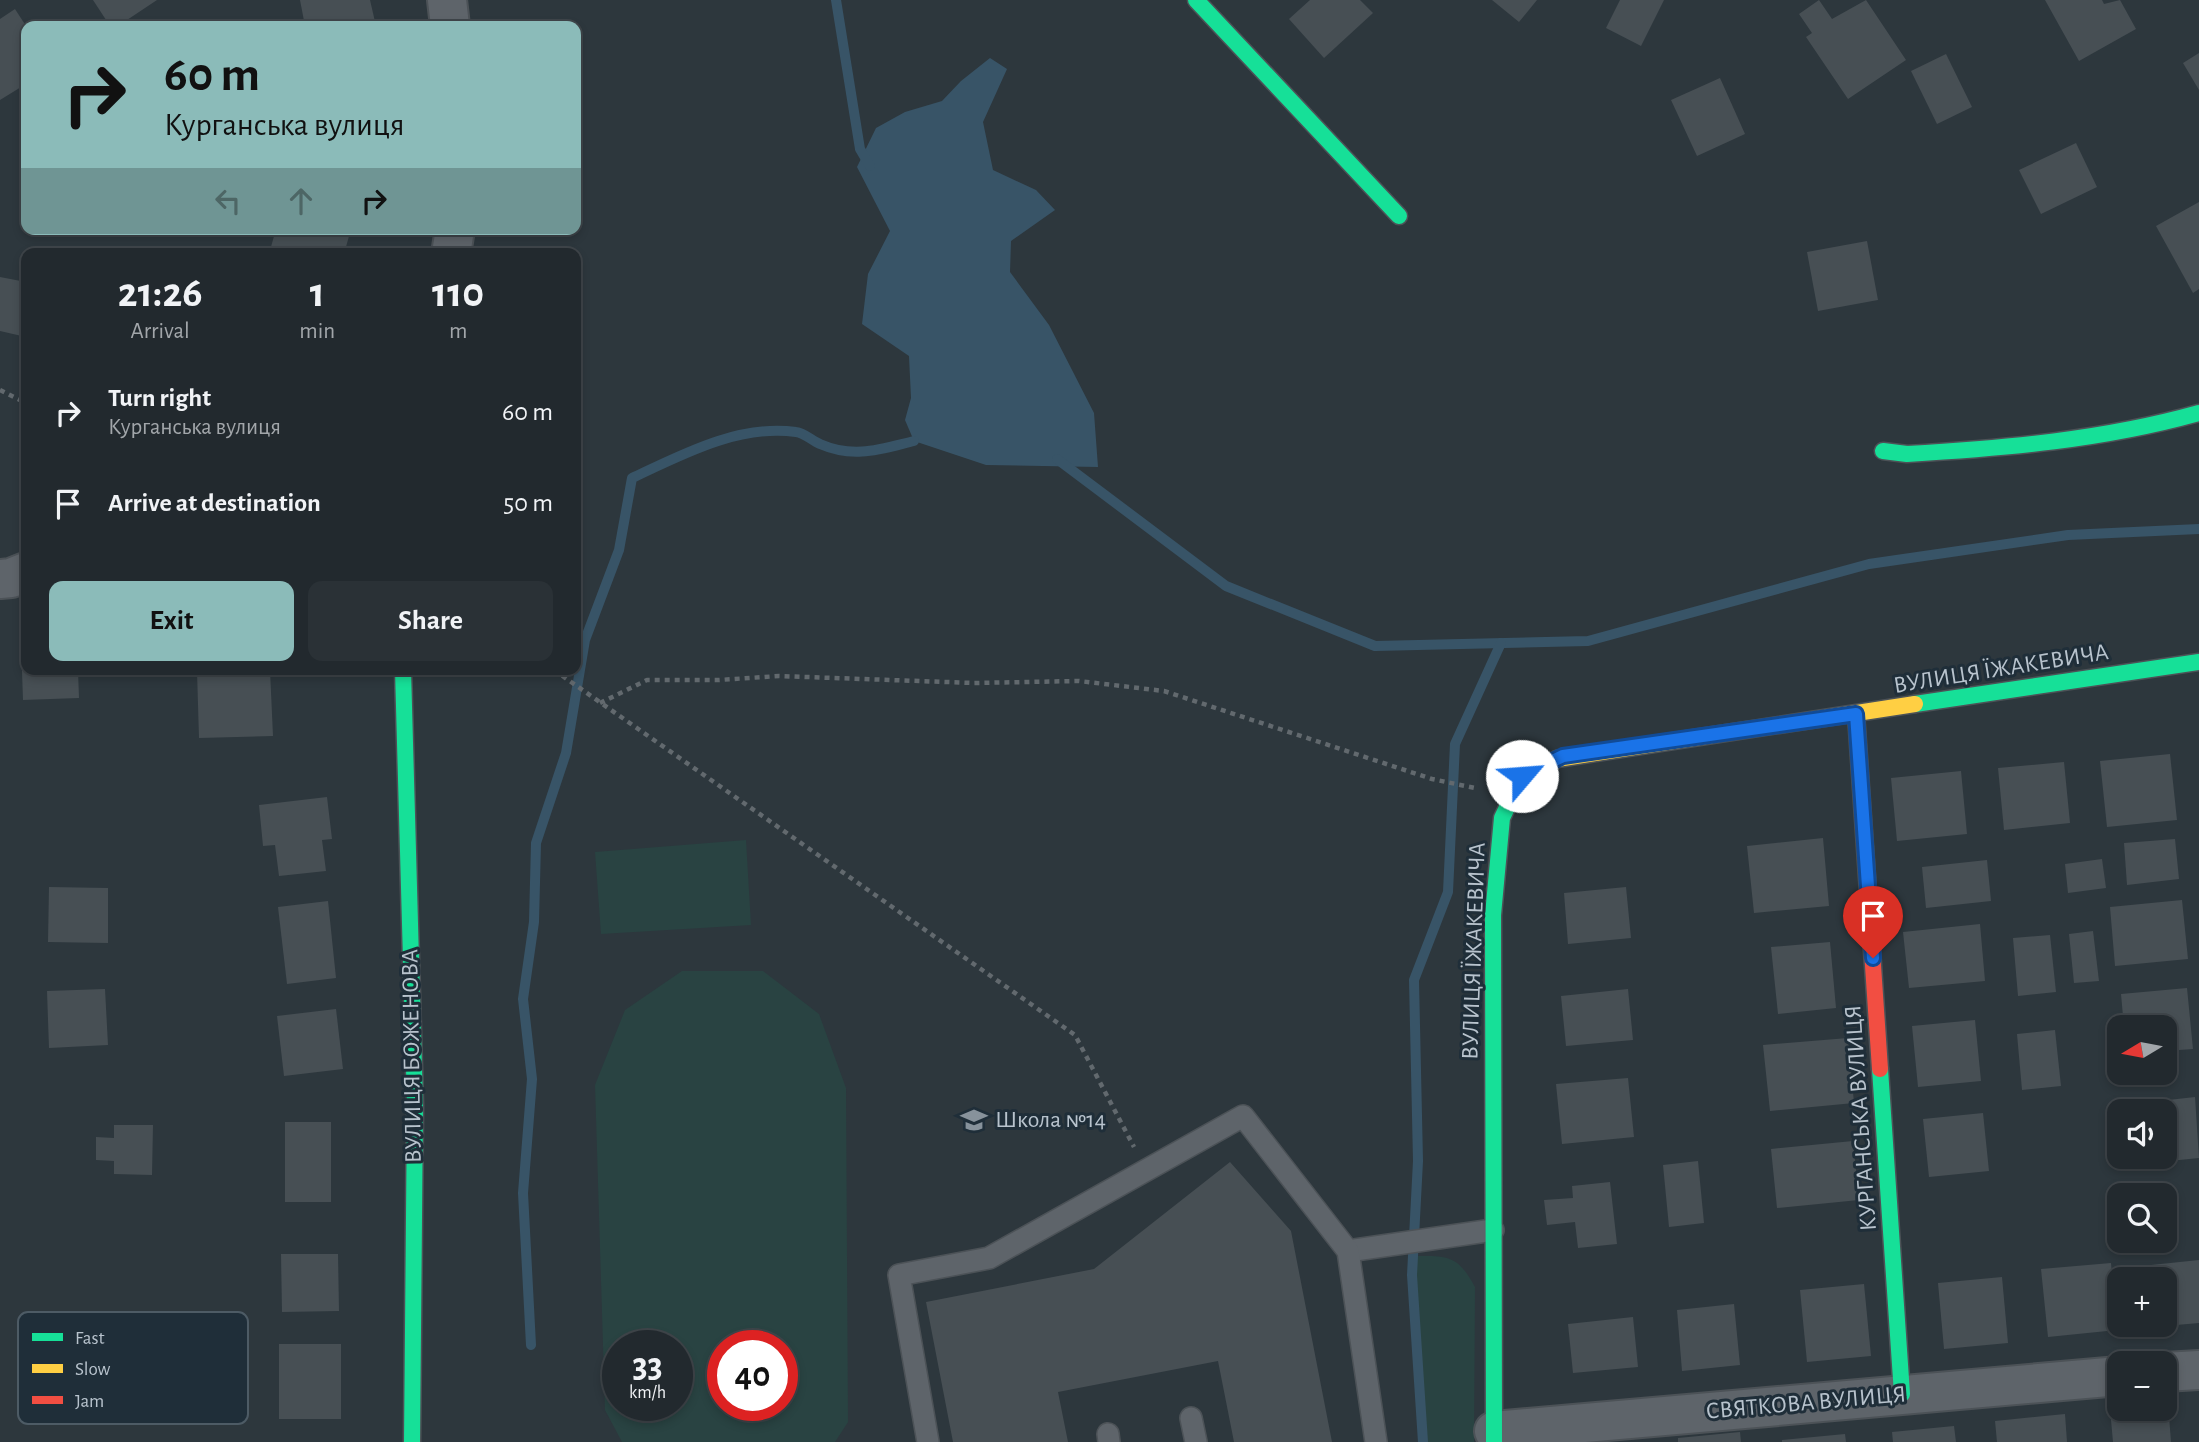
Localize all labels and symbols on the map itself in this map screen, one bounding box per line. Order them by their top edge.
street label: ВУЛИЦЯ ЇЖАКЕВИЧА [1892,639,2110,698]
position arrow [1485,739,1559,813]
street label: ВУЛИЦЯ ЇЖАКЕВИЧА [1457,842,1490,1060]
pin [1843,886,1903,958]
street label: ВУЛИЦЯ БОЖЕНОВА [398,949,426,1163]
street label: КУРГАНСЬКА ВУЛИЦЯ [1841,1004,1881,1232]
north arrow [2107,1015,2177,1085]
school or university icon: Школа №14 [959,1105,989,1135]
place label: Школа №14 [995,1108,1106,1132]
legend [18,1312,248,1424]
text: Fast [75,1329,105,1348]
speed limit sign: 40 [707,1330,798,1421]
text: Slow [75,1360,111,1379]
street label: СВЯТКОВА ВУЛИЦЯ [1705,1382,1907,1424]
text: Jam [75,1392,104,1411]

